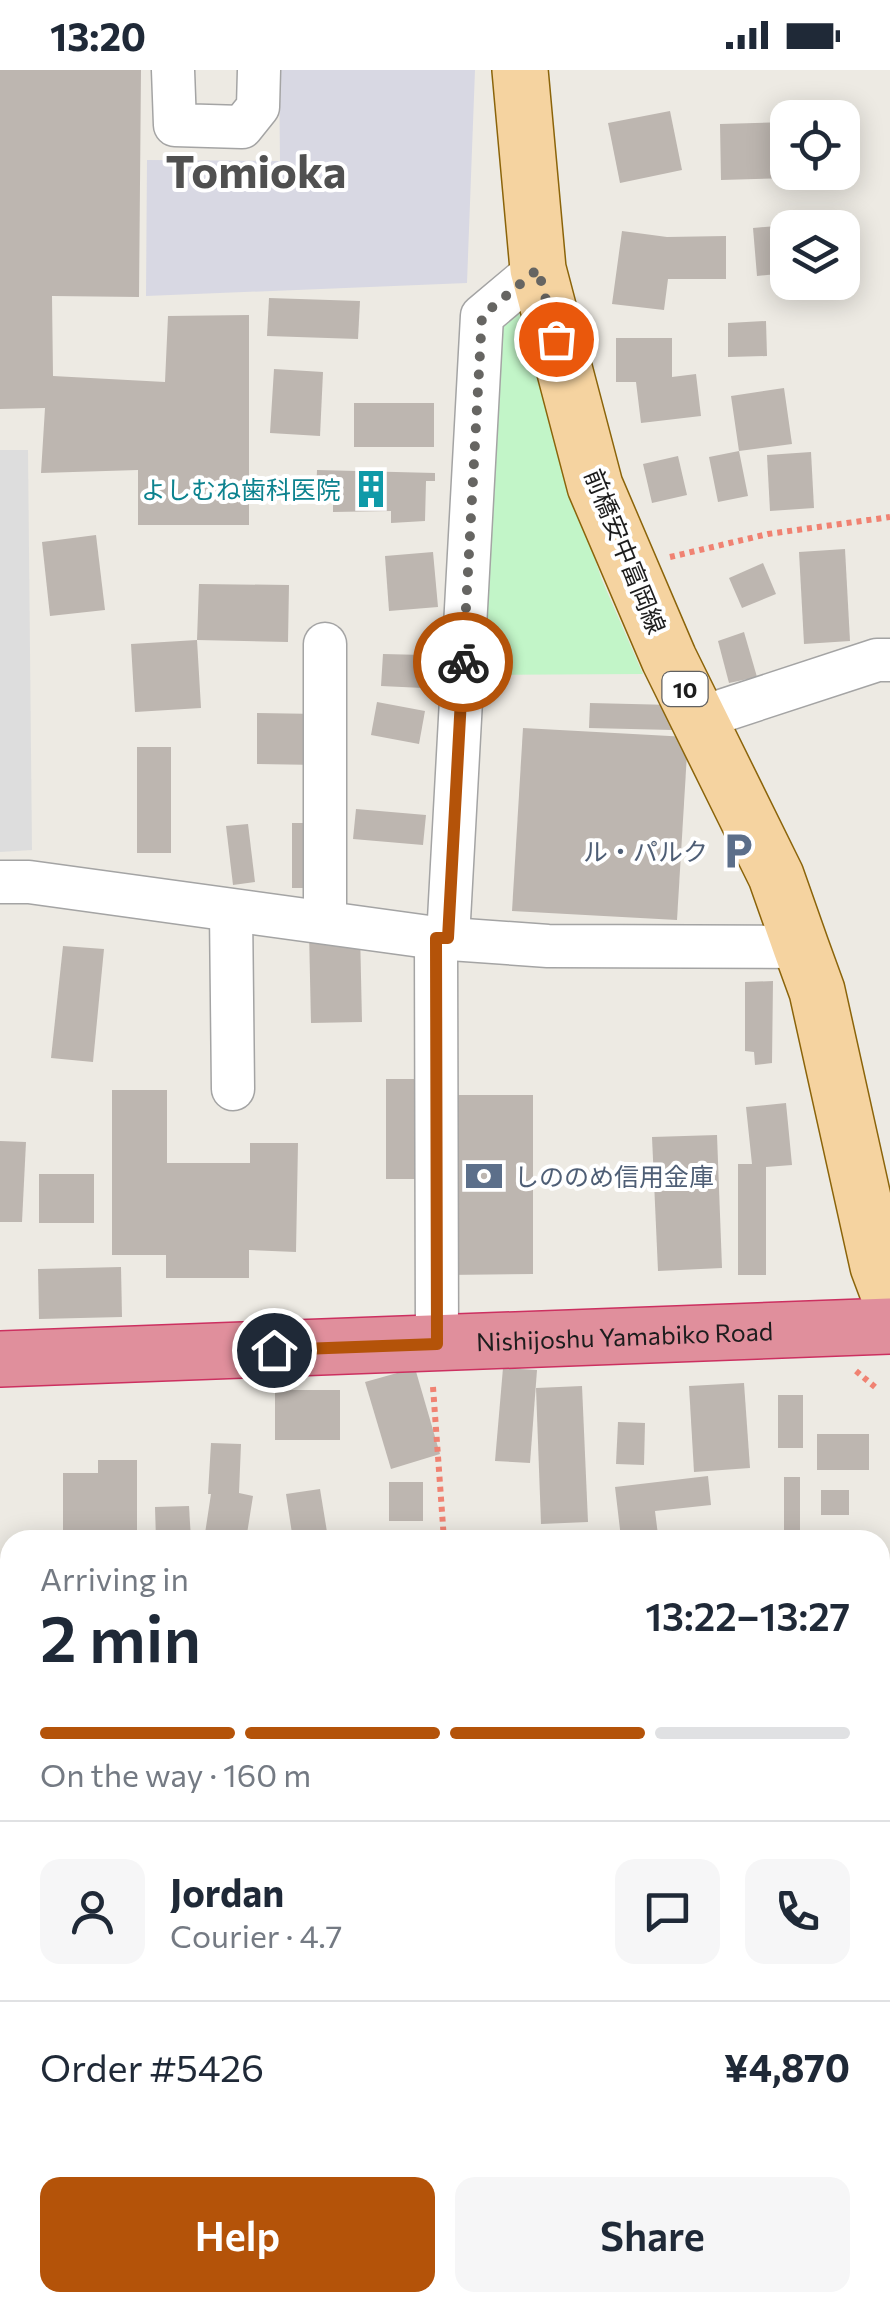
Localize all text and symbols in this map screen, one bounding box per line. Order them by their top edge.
text: 13:20 [50,12,146,59]
map controls [770,100,860,300]
button: locate [770,100,860,190]
district label: Tomioka [166,142,346,197]
button: layers [770,210,860,300]
pin [514,297,599,382]
icon: bag [529,312,584,367]
street label: 前橋安中富岡線 [579,464,673,638]
building icon: よしむね歯科医院 [350,468,392,510]
place label: よしむね歯科医院 [141,474,341,504]
courier [413,612,513,712]
icon: bike [436,635,491,690]
road number: 10 [662,672,708,706]
parking icon: ル・パルク [717,830,759,872]
place label: ル・パルク [583,836,708,866]
bank icon: しののめ信用金庫 [463,1155,505,1197]
place label: しののめ信用金庫 [514,1161,714,1191]
pin [232,1308,317,1393]
street label: Nishijoshu Yamabiko Road [476,1315,774,1356]
icon: home [247,1323,302,1378]
text: Arriving in [40,1558,189,1598]
text: 13:22–13:27 [645,1592,850,1639]
text: 2 min [40,1596,201,1675]
text: On the way · 160 m [40,1754,311,1794]
button: person [40,1859,145,1964]
button: chat [615,1859,720,1964]
button: phone [745,1859,850,1964]
text: Jordan [170,1868,284,1915]
text: Courier · 4.7 [170,1915,343,1955]
text: Order #5426 [40,2043,264,2090]
text: ¥4,870 [724,2043,850,2090]
button: Help [40,2177,435,2292]
button: Share [455,2177,850,2292]

